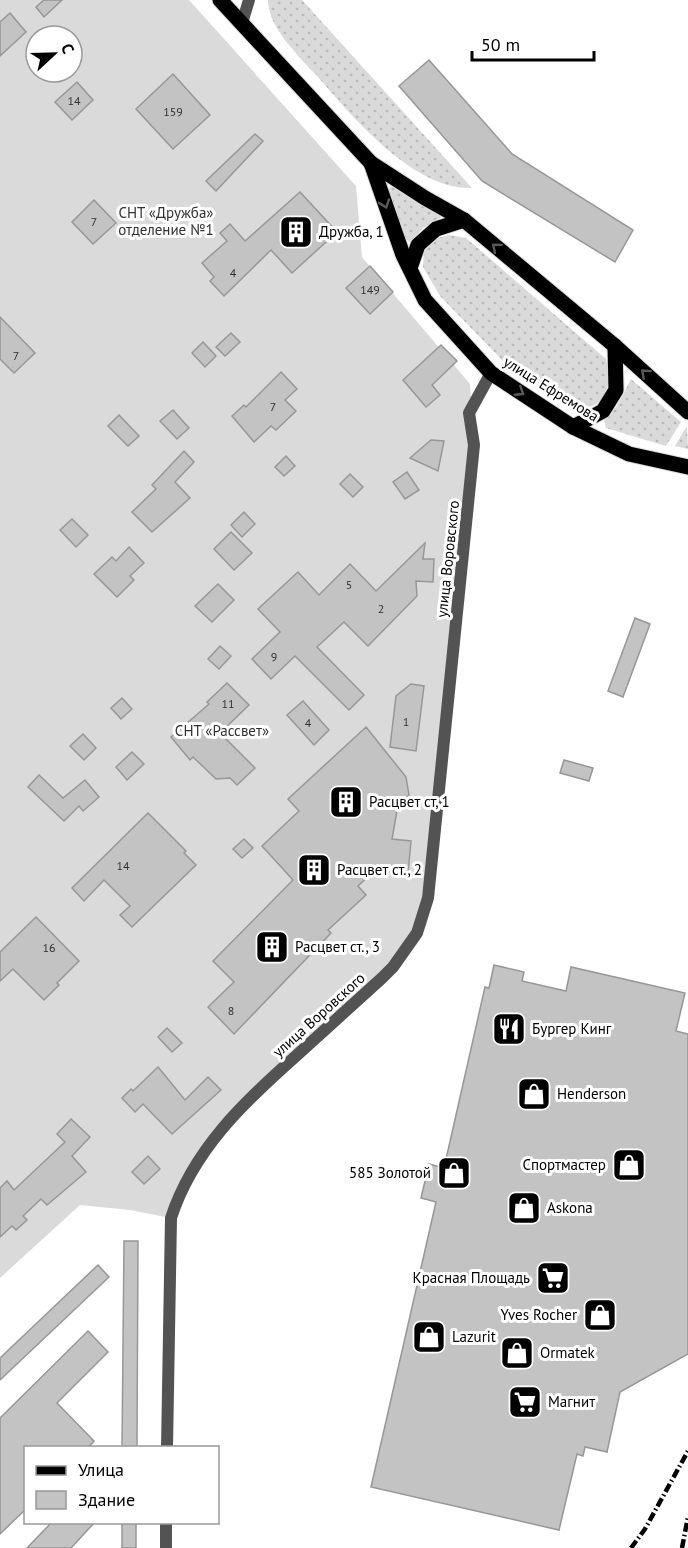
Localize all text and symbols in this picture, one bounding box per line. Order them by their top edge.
north arrow [24,24,84,84]
scale bar [472,24,594,62]
text: 50 m [481,33,520,56]
text: С [57,40,79,56]
house number: 14 [67,93,81,108]
house number: 159 [163,104,183,119]
one-way arrow [378,198,391,209]
park label: СНТ «Дружба» отделение №1 [118,203,214,239]
house number: 7 [91,214,97,229]
building icon: Дружба, 1 [278,214,314,250]
place label: Дружба, 1 [319,222,384,241]
one-way arrow [492,243,503,254]
house number: 4 [230,265,237,280]
house number: 149 [360,282,380,297]
house number: 7 [13,348,19,363]
street label: улица Ефремова [500,352,602,425]
one-way arrow [641,369,651,380]
one-way arrow [513,385,524,396]
house number: 7 [270,399,276,414]
street label: улица Воровского [432,499,463,619]
house number: 5 [346,577,352,592]
house number: 2 [378,601,384,616]
house number: 9 [271,649,277,664]
house number: 11 [221,696,235,711]
house number: 1 [403,714,409,729]
house number: 4 [305,715,312,730]
park label: СНТ «Рассвет» [175,721,269,740]
building icon: Расцвет ст, 1 [328,784,364,820]
place label: Расцвет ст, 1 [369,792,450,811]
building icon: Расцвет ст., 2 [296,852,332,888]
house number: 14 [116,858,130,873]
place label: Расцвет ст., 2 [337,860,422,879]
building icon: Расцвет ст., 3 [254,929,290,965]
place label: Расцвет ст., 3 [295,937,380,956]
house number: 16 [42,940,56,955]
street label: улица Воровского [269,968,369,1061]
house number: 8 [228,1003,234,1018]
restaurant icon: Бургер Кинг [491,1011,527,1047]
place label: Бургер Кинг [532,1019,612,1038]
shop icon: Henderson [516,1076,552,1112]
place label: Henderson [557,1084,626,1103]
shop icon: Спортмастер [611,1147,647,1183]
shop icon: 585 Золотой [436,1155,472,1191]
place label: Спортмастер [522,1155,606,1174]
place label: 585 Золотой [349,1163,431,1182]
shop icon: Askona [506,1190,542,1226]
place label: Askona [547,1198,593,1217]
supermarket icon: Красная Площадь [535,1260,571,1296]
place label: Красная Площадь [413,1268,530,1287]
shop icon: Yves Rocher [582,1297,618,1333]
place label: Yves Rocher [500,1305,577,1324]
shop icon: Lazurit [411,1319,447,1355]
place label: Lazurit [452,1327,496,1346]
shop icon: Ormatek [499,1335,535,1371]
place label: Ormatek [540,1343,596,1362]
supermarket icon: Магнит [507,1384,543,1420]
place label: Магнит [548,1392,595,1411]
legend [24,1446,219,1524]
text: Улица [78,1458,124,1481]
text: Здание [78,1488,135,1511]

